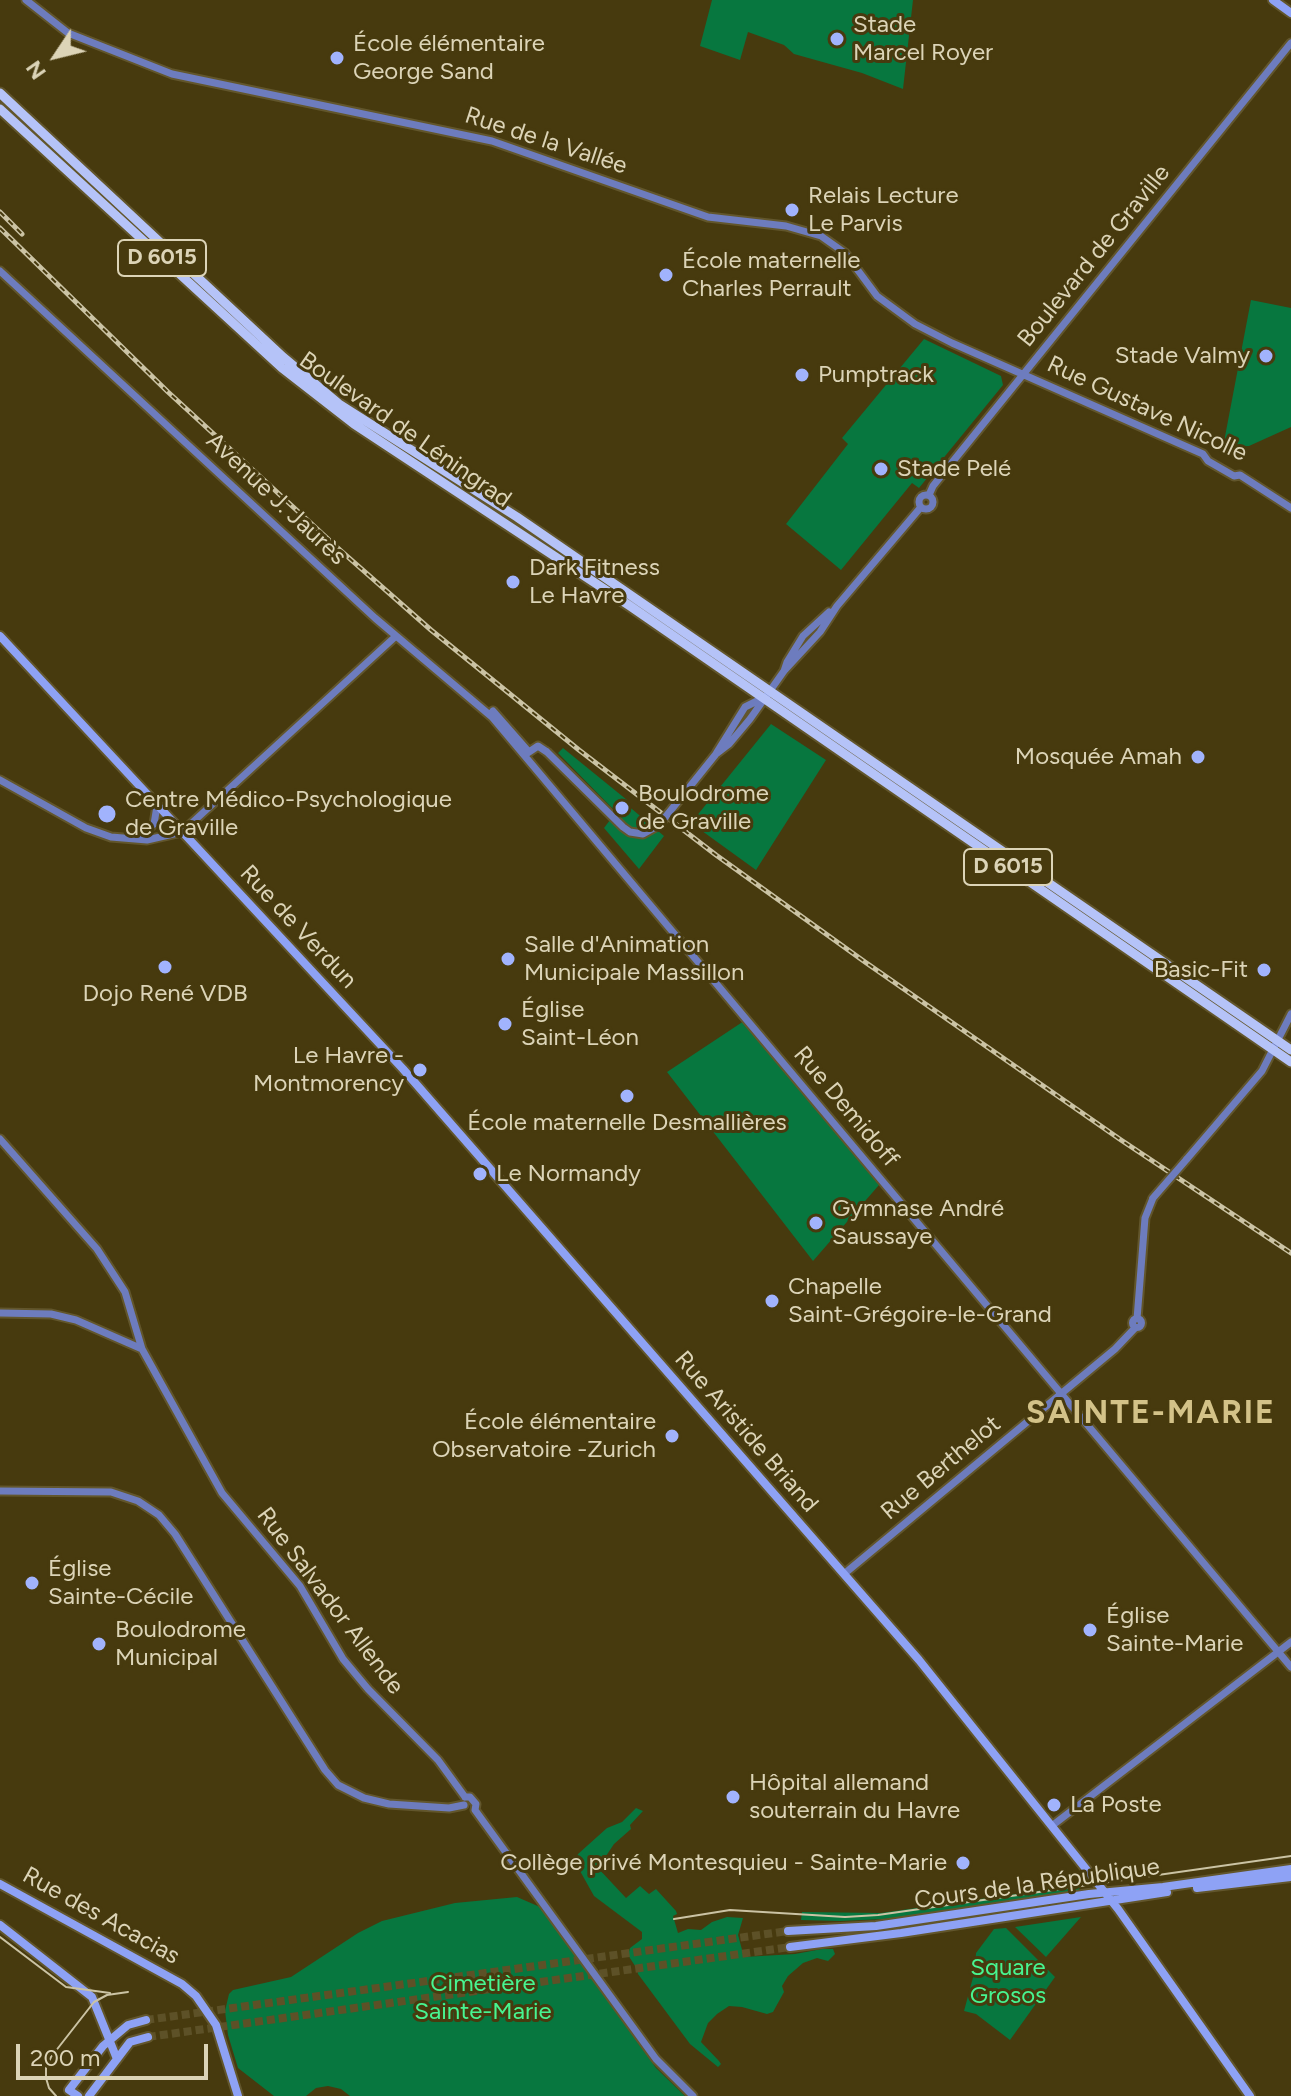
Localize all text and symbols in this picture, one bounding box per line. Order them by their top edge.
place label: Stade Marcel Royer [853,11,993,67]
north arrow [16,16,96,96]
place label: École élémentaire George Sand [353,30,545,86]
marker: Stade Marcel Royer [828,30,846,48]
marker: École élémentaire George Sand [328,49,346,67]
text: N [20,55,52,85]
street label: Rue de la Vallée [461,101,631,181]
street label: Boulevard de Graville [1012,159,1176,353]
place label: Relais Lecture Le Parvis [808,182,959,238]
marker: Relais Lecture Le Parvis [783,201,801,219]
road number: D 6015 [118,240,206,276]
place label: École maternelle Charles Perrault [682,247,860,303]
marker: École maternelle Charles Perrault [657,266,675,284]
place label: Stade Valmy [1115,342,1250,370]
street label: Boulevard de Léningrad [293,346,517,514]
marker: Stade Valmy [1257,347,1275,365]
street label: Rue Gustave Nicolle [1042,350,1252,468]
place label: Pumptrack [818,361,934,389]
marker: Pumptrack [793,366,811,384]
street label: Avenue J. Jaurès [200,427,352,571]
place label: Stade Pelé [897,455,1011,483]
marker: Stade Pelé [872,460,890,478]
place label: Dark Fitness Le Havre [529,554,660,610]
marker: Dark Fitness Le Havre [504,573,522,591]
place label: Mosquée Amah [1015,743,1182,771]
marker: Mosquée Amah [1189,748,1207,766]
place label: Boulodrome de Graville [638,780,769,836]
place label: Centre Médico-Psychologique de Graville [125,786,452,842]
marker: Boulodrome de Graville [613,799,631,817]
marker: Centre Médico-Psychologique de Graville [96,803,118,825]
road number: D 6015 [964,849,1052,885]
street label: Rue de Verdun [233,859,363,995]
place label: Salle d'Animation Municipale Massillon [524,931,744,987]
marker: Salle d'Animation Municipale Massillon [499,950,517,968]
place label: Basic-Fit [1154,956,1248,984]
marker: Dojo René VDB [156,958,174,976]
marker: Basic-Fit [1255,961,1273,979]
place label: Dojo René VDB [82,980,248,1008]
place label: Église Saint-Léon [521,996,639,1052]
marker: Église Saint-Léon [496,1015,514,1033]
street label: Rue Demidoff [787,1041,905,1173]
place label: Le Havre - Montmorency [253,1042,404,1098]
marker: Le Havre - Montmorency [411,1061,429,1079]
marker: École maternelle Desmallières [618,1087,636,1105]
place label: École maternelle Desmallières [467,1109,787,1137]
place label: Le Normandy [496,1160,641,1188]
marker: Le Normandy [471,1165,489,1183]
place label: Gymnase André Saussaye [832,1195,1004,1251]
marker: Gymnase André Saussaye [807,1214,825,1232]
place label: Chapelle Saint-Grégoire-le-Grand [788,1273,1052,1329]
marker: Chapelle Saint-Grégoire-le-Grand [763,1292,781,1310]
street label: Rue Aristide Briand [668,1345,824,1519]
district label: SAINTE-MARIE [1026,1395,1276,1433]
place label: École élémentaire Observatoire -Zurich [432,1408,656,1464]
street label: Rue Berthelot [875,1410,1007,1526]
marker: École élémentaire Observatoire -Zurich [663,1427,681,1445]
street label: Rue Salvador Allende [250,1502,410,1700]
place label: Église Sainte-Cécile [48,1555,193,1611]
marker: Église Sainte-Cécile [23,1574,41,1592]
place label: Église Sainte-Marie [1106,1602,1243,1658]
place label: Boulodrome Municipal [115,1616,246,1672]
marker: Église Sainte-Marie [1081,1621,1099,1639]
marker: Boulodrome Municipal [90,1635,108,1653]
place label: Hôpital allemand souterrain du Havre [749,1769,960,1825]
marker: Hôpital allemand souterrain du Havre [724,1788,742,1806]
place label: La Poste [1070,1791,1162,1819]
marker: La Poste [1045,1796,1063,1814]
place label: Collège privé Montesquieu - Sainte-Marie [500,1849,947,1877]
street label: Cours de la République [913,1853,1161,1915]
marker: Collège privé Montesquieu - Sainte-Marie [954,1854,972,1872]
street label: Rue des Acacias [17,1861,185,1971]
park label: Square Grosos [970,1954,1046,2010]
park label: Cimetière Sainte-Marie [414,1970,552,2026]
scale bar [20,2028,212,2078]
text: 200 m [30,2043,101,2072]

